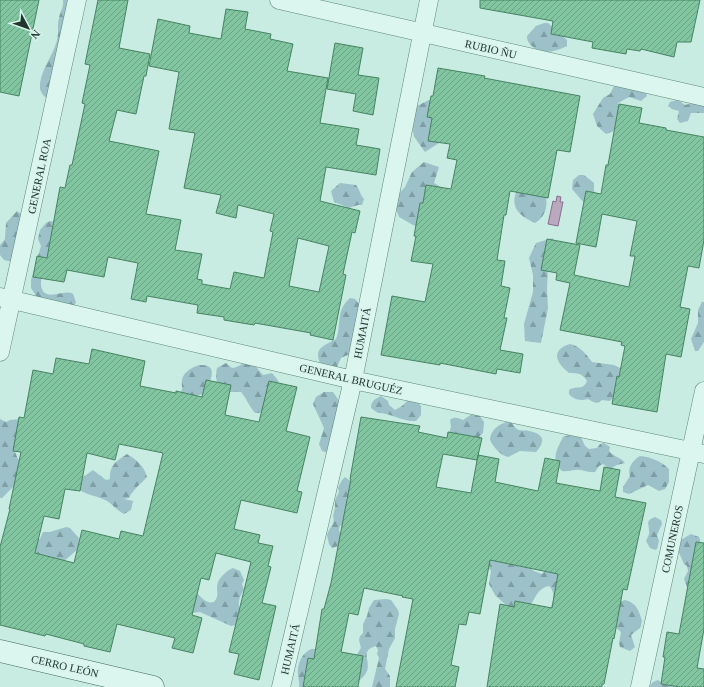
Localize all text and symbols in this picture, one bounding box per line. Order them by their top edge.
north arrow [8,8,48,48]
text: N [28,28,43,42]
street label: RUBIO ÑU [464,37,518,61]
street label: GENERAL ROA [25,137,53,215]
street label: HUMAITÁ [351,306,373,360]
street label: GENERAL BRUGUÉZ [298,361,404,397]
street label: COMUNEROS [659,504,685,574]
street label: HUMAITÁ [278,622,302,676]
street label: CERRO LEÓN [30,652,100,680]

